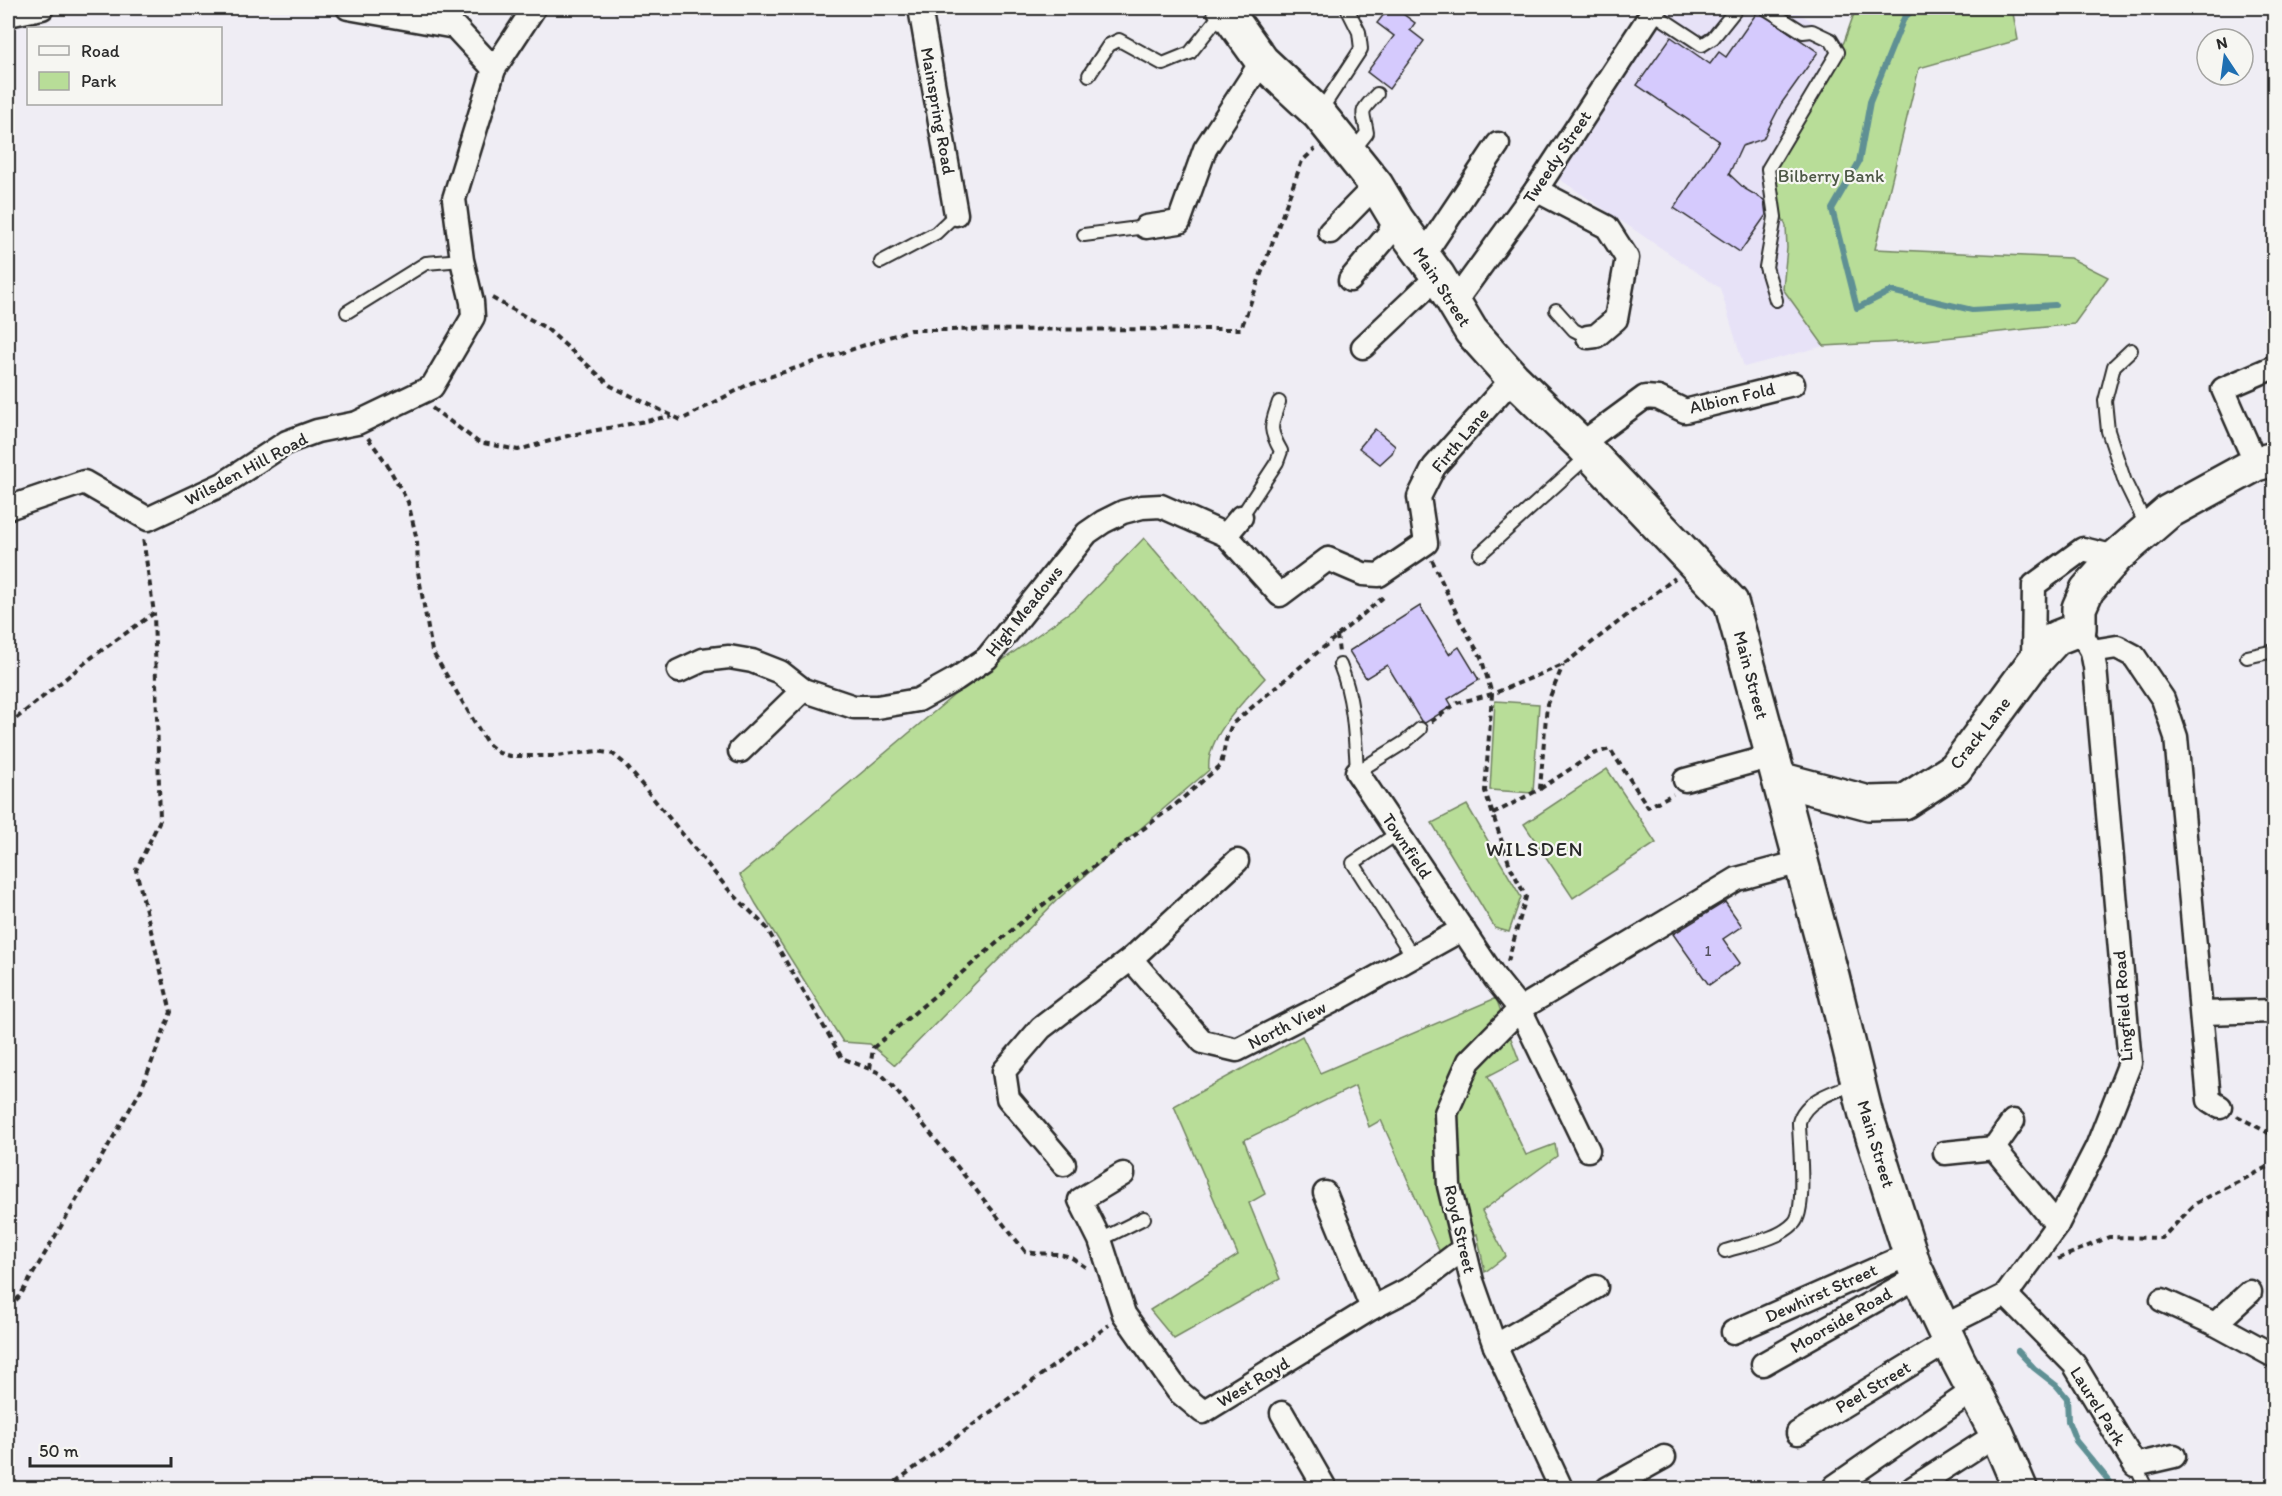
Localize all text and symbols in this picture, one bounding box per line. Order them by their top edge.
legend [27,27,222,105]
north arrow [2195,27,2255,87]
text: N [2214,32,2229,53]
text: Road [81,40,120,62]
street label: Mainspring Road [916,45,960,177]
text: Park [81,70,116,92]
street label: Tweedy Street [1518,106,1596,208]
park label: Bilberry Bank [1778,165,1885,187]
street label: Main Street [1408,243,1476,331]
street label: Albion Fold [1687,377,1777,419]
street label: Firth Lane [1426,403,1494,477]
street label: Wilsden Hill Road [181,427,311,511]
street label: High Meadows [980,561,1068,661]
street label: Main Street [1729,628,1773,722]
street label: Crack Lane [1945,692,2015,774]
street label: Townfield [1377,809,1437,883]
district label: WILSDEN [1486,836,1584,861]
house number: 1 [1705,942,1712,960]
street label: Lingfield Road [2108,949,2138,1062]
street label: North View [1244,996,1330,1054]
street label: Main Street [1852,1098,1900,1191]
street label: Royd Street [1439,1183,1481,1276]
street label: Dewhirst Street [1762,1258,1881,1328]
street label: Moorside Road [1786,1282,1896,1358]
street label: West Royd [1213,1352,1293,1412]
street label: Peel Street [1831,1356,1915,1418]
street label: Laurel Park [2065,1363,2131,1450]
scale bar [30,1430,171,1468]
text: 50 m [39,1440,79,1462]

